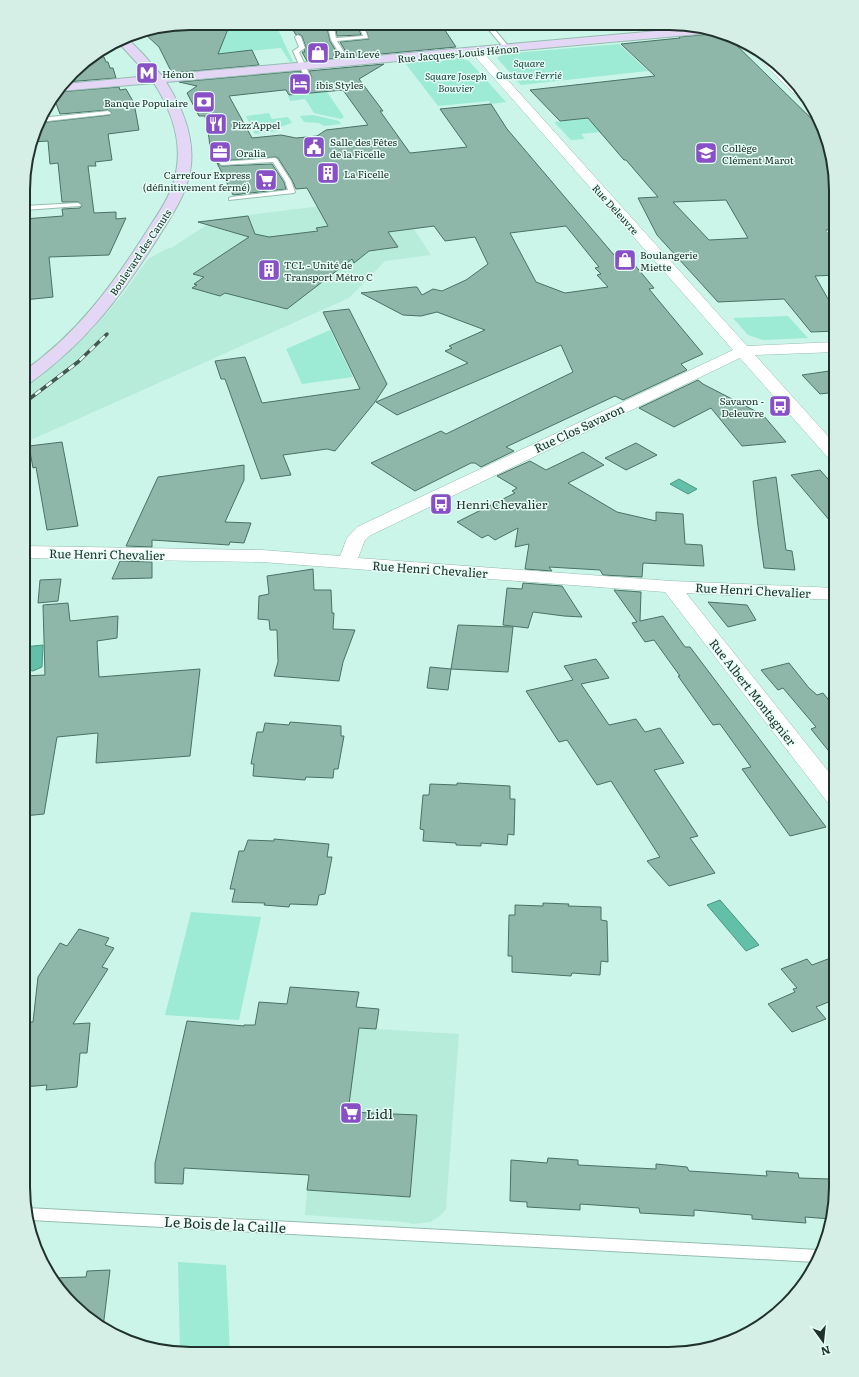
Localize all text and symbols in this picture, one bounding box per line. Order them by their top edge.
shop icon: Pain Levé [305,40,331,66]
street label: Rue Jacques-Louis Hénon [397,40,520,66]
place label: Pain Levé [334,46,380,61]
park label: Square Gustave Ferrié [496,55,562,82]
metro station icon: Hénon [134,60,160,86]
place label: Hénon [162,66,195,81]
park label: Square Joseph Bouvier [425,68,487,95]
hotel icon: ibis Styles [287,71,313,97]
place label: ibis Styles [316,77,364,92]
bank icon: Banque Populaire [191,89,217,115]
place label: Banque Populaire [104,95,188,110]
restaurant icon: Pizz'Appel [203,111,229,137]
place label: Pizz'Appel [232,117,281,132]
public building icon: Salle des Fêtes de la Ficelle [301,134,327,160]
place label: Salle des Fêtes de la Ficelle [330,134,397,161]
office icon: Oralia [207,139,233,165]
school or university icon: Collège Clément Marot [693,140,719,166]
place label: Collège Clément Marot [722,140,794,167]
place label: Oralia [236,145,266,160]
building icon: La Ficelle [315,160,341,186]
place label: La Ficelle [344,166,389,181]
place label: Carrefour Express (définitivement fermé) [143,167,250,194]
supermarket icon: Carrefour Express (définitivement fermé) [253,167,279,193]
street label: Rue Deleuvre [589,180,643,238]
street label: Boulevard des Canuts [105,205,175,298]
shop icon: Boulangerie Miette [612,247,638,273]
place label: Boulangerie Miette [640,247,698,274]
building icon: TCL - Unité de Transport Métro C [256,257,282,283]
place label: TCL - Unité de Transport Métro C [284,257,373,284]
place label: Savaron - Deleuvre [720,393,764,420]
bus stop icon: Savaron - Deleuvre [767,393,793,419]
street label: Rue Clos Savaron [531,399,627,457]
bus stop icon: Henri Chevalier [428,491,454,517]
place label: Henri Chevalier [456,495,548,513]
street label: Rue Henri Chevalier [49,544,165,564]
street label: Rue Henri Chevalier [372,556,489,582]
street label: Rue Henri Chevalier [695,578,812,602]
street label: Rue Albert Montagnier [705,635,801,750]
supermarket icon: Lidl [338,1100,364,1126]
place label: Lidl [366,1103,393,1123]
street label: Le Bois de la Caille [164,1211,286,1237]
north arrow [803,1321,843,1361]
text: N [819,1343,832,1361]

